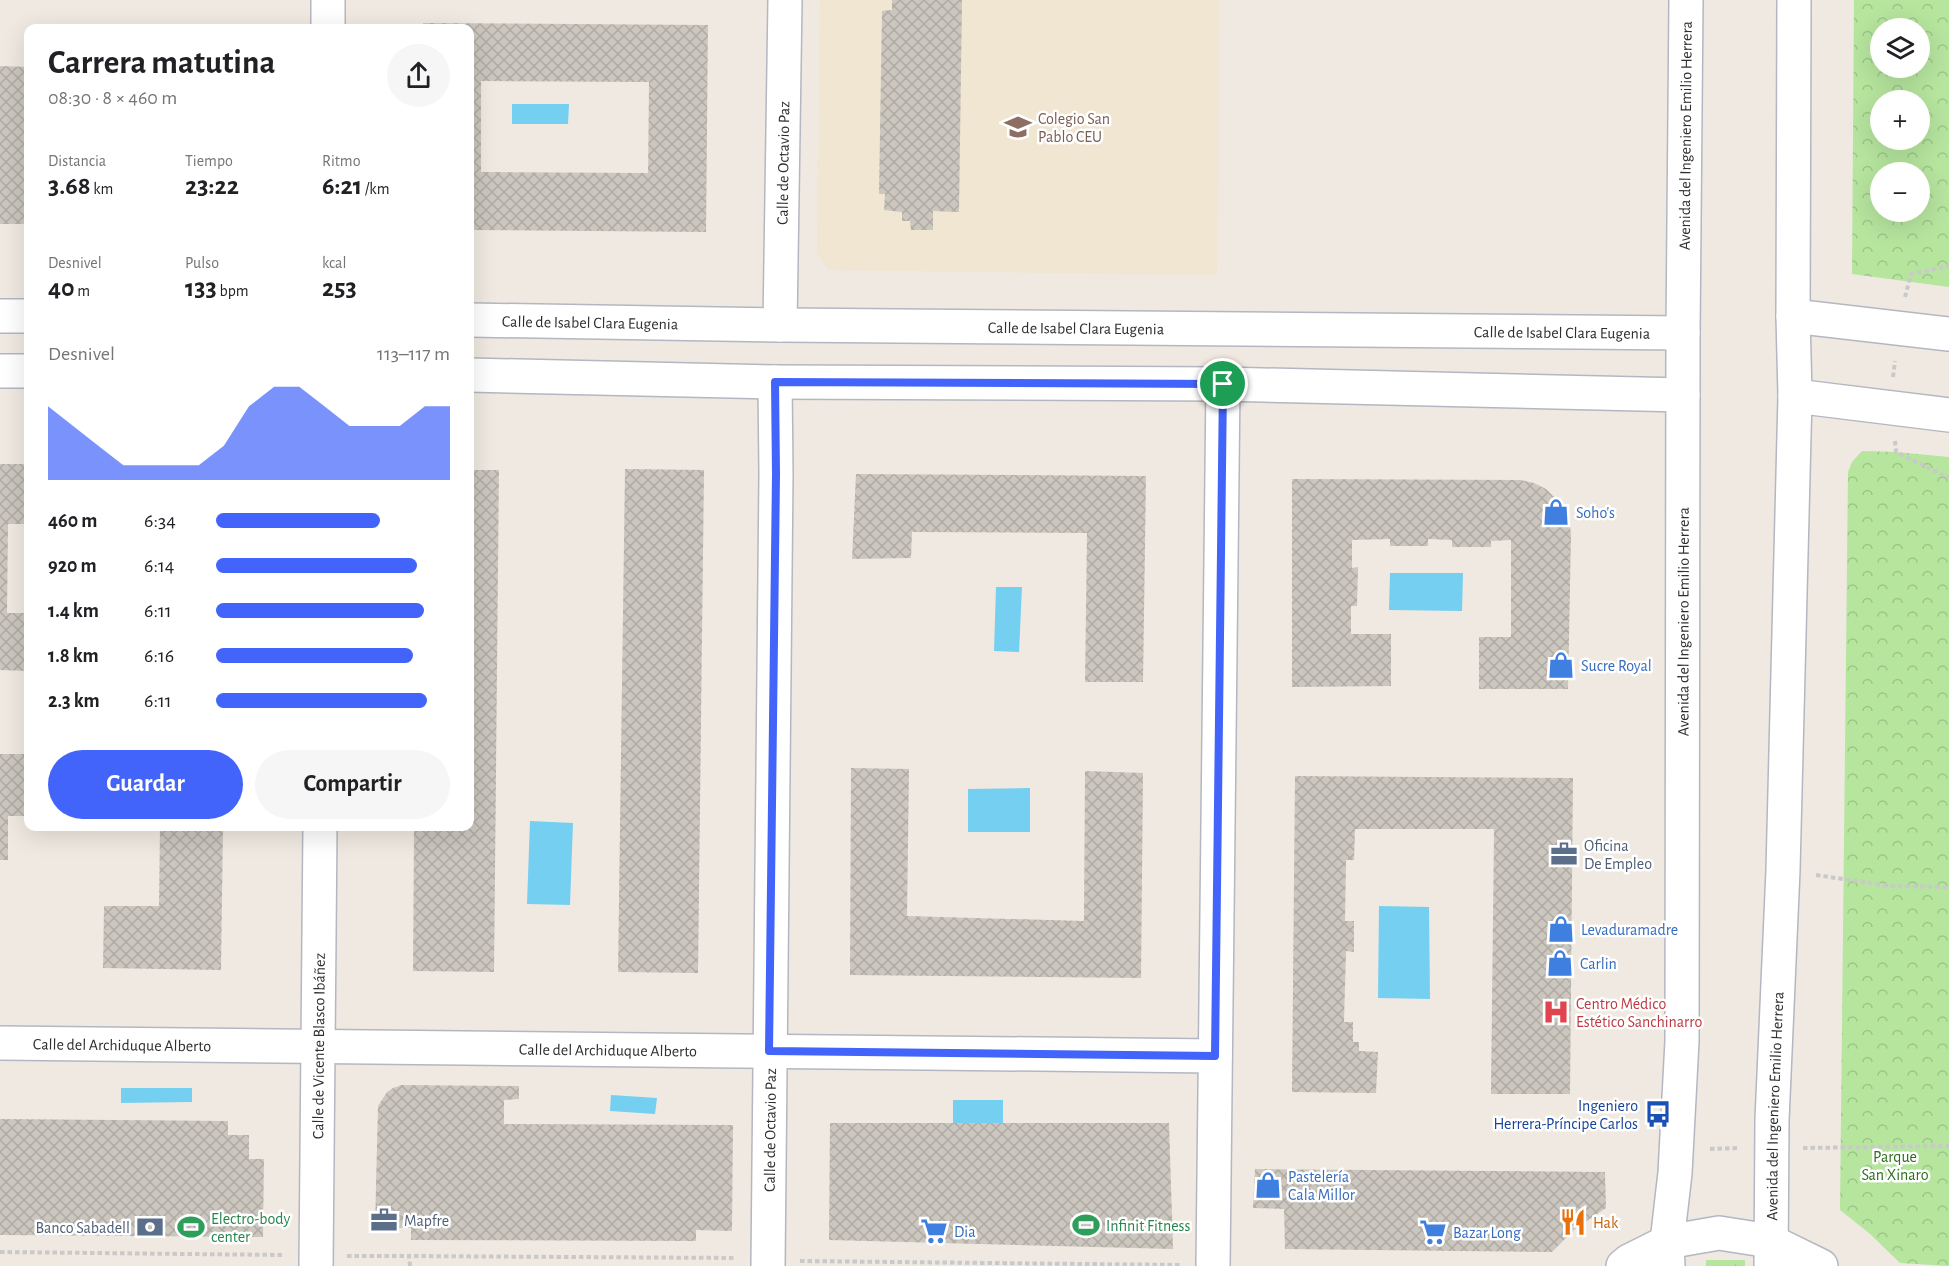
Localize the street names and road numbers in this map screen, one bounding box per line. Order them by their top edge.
street label: Avenida del Ingeniero Emilio Herrera [1677,21,1695,250]
street label: Calle de Octavio Paz [775,101,792,225]
street label: Calle de Isabel Clara Eugenia [502,314,678,332]
street label: Calle de Isabel Clara Eugenia [988,320,1164,337]
street label: Calle de Isabel Clara Eugenia [1474,324,1650,342]
street label: Avenida del Ingeniero Emilio Herrera [1675,507,1692,736]
street label: Calle de Vicente Blasco Ibáñez [310,952,328,1139]
street label: Avenida del Ingeniero Emilio Herrera [1764,991,1787,1221]
street label: Calle del Archiduque Alberto [33,1036,211,1054]
street label: Calle del Archiduque Alberto [519,1042,697,1059]
street label: Calle de Octavio Paz [762,1068,779,1192]

